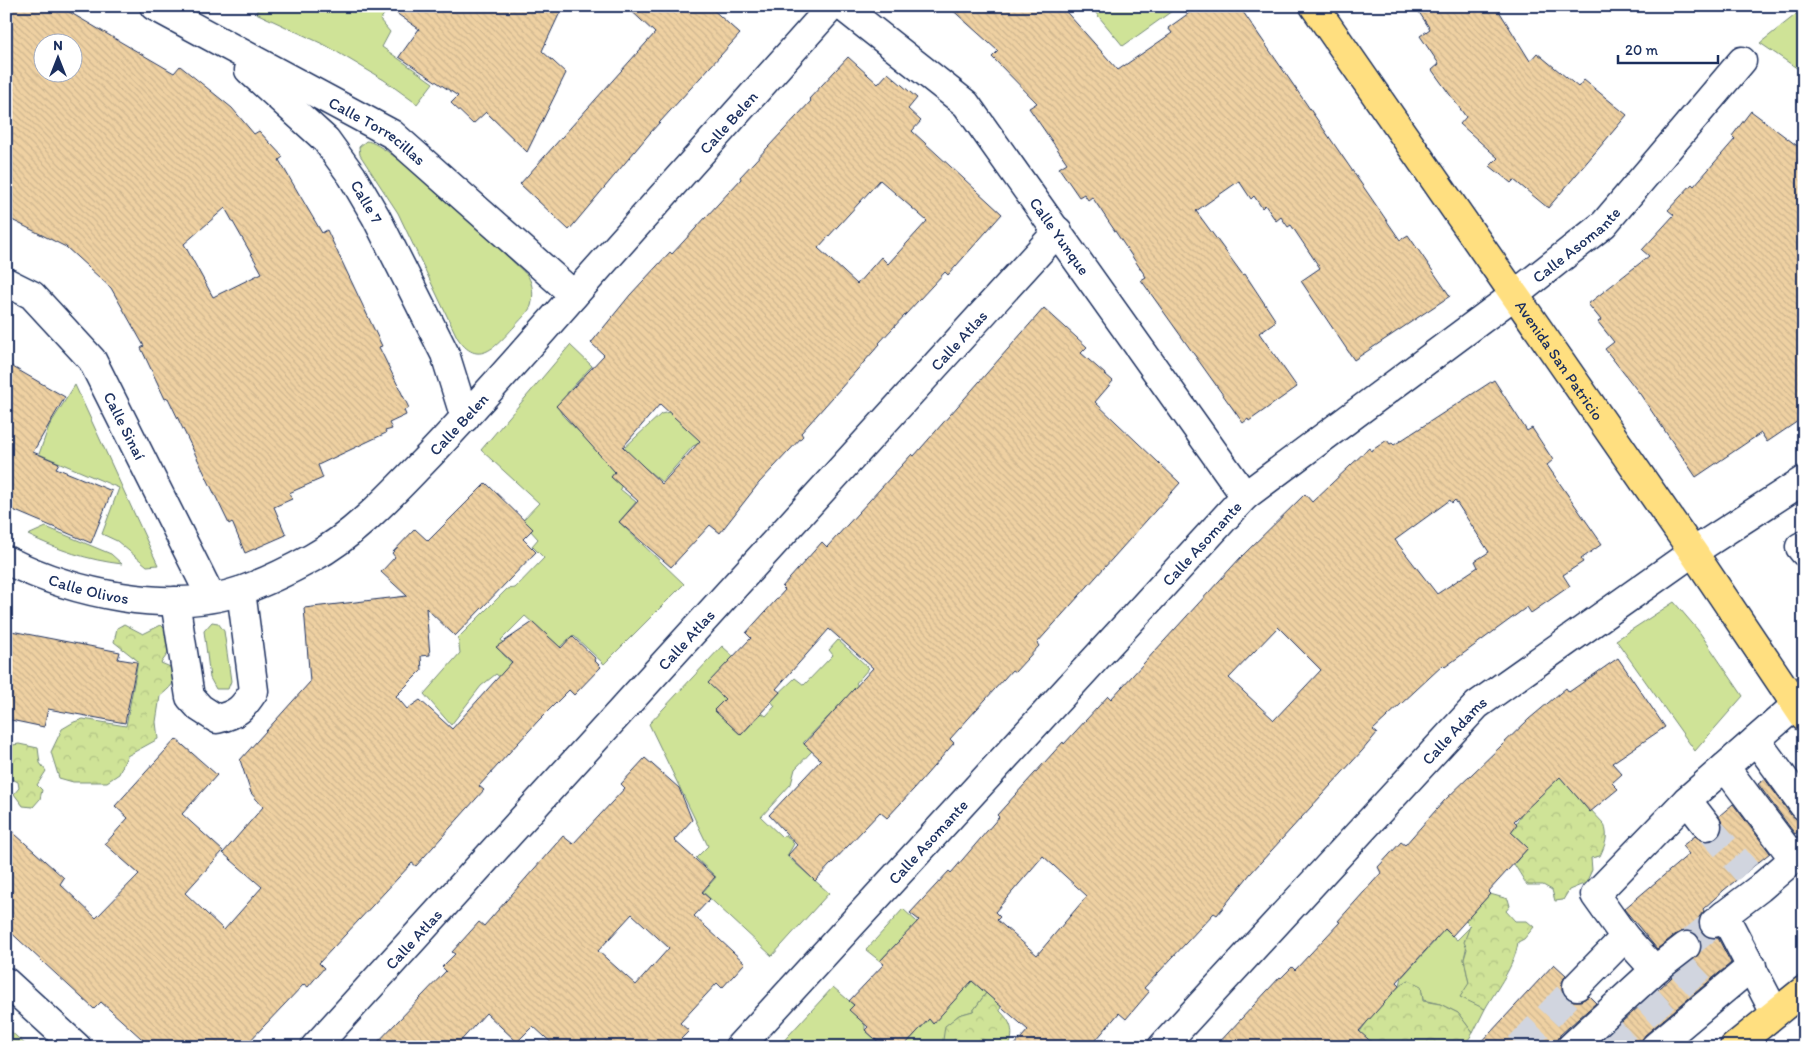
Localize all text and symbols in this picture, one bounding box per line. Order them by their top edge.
north arrow [32,32,82,82]
scale bar [1618,32,1718,64]
text: N [53,37,63,54]
text: 20 m [1625,41,1659,59]
street label: Calle Belen [695,87,761,158]
street label: Calle Torrecillas [326,92,430,169]
street label: Calle 7 [347,176,387,226]
street label: Calle Yunque [1026,193,1094,278]
street label: Calle Asomante [1528,203,1624,287]
street label: Avenida San Patricio [1512,296,1608,424]
street label: Calle Atlas [926,306,991,374]
street label: Calle Sinaí [100,389,150,463]
street label: Calle Belen [425,389,492,459]
street label: Calle Asomante [1158,497,1245,590]
street label: Calle Olivos [46,569,130,607]
street label: Calle Atlas [654,605,718,674]
street label: Calle Adams [1418,692,1490,768]
street label: Calle Asomante [884,795,971,888]
street label: Calle Atlas [381,905,446,973]

